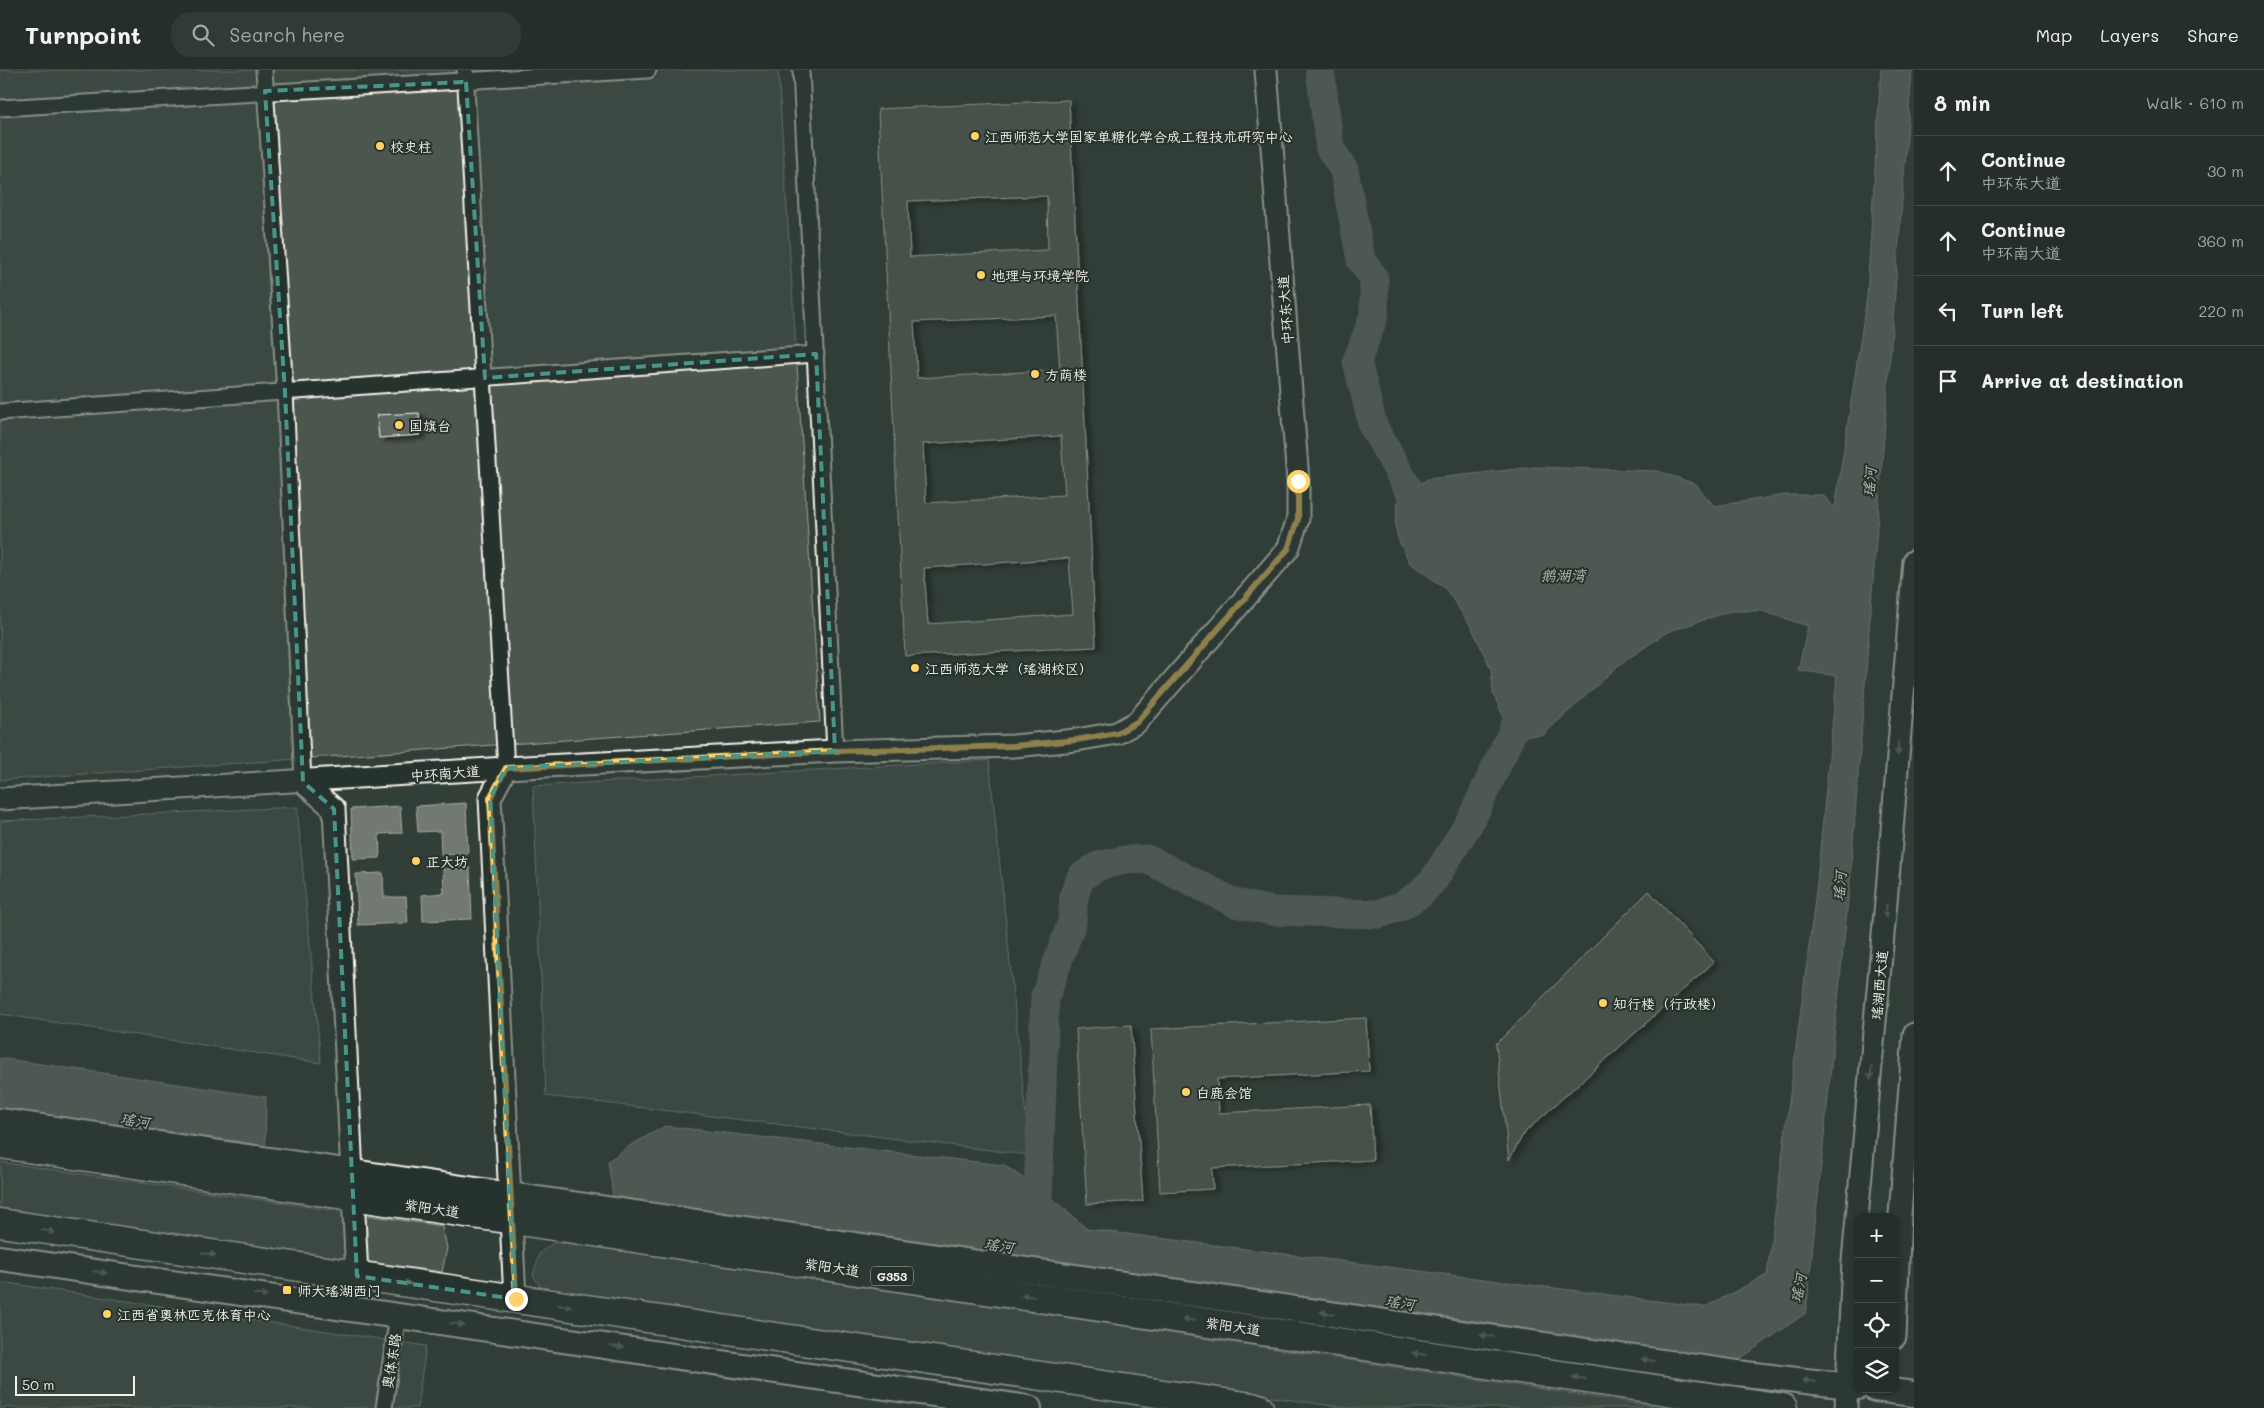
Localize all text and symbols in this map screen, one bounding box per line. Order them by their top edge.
search box [171,12,521,57]
text: Turnpoint [25,19,141,50]
icon: search [189,21,217,49]
text: Search here [229,22,345,47]
text: Map [2036,23,2072,47]
text: Layers [2100,23,2159,47]
text: Share [2187,23,2239,47]
text: 8 min [1934,89,1990,116]
text: Walk · 610 m [2146,92,2244,113]
place label: 江西师范大学国家单糖化学合成工程技术研究中心 [985,127,1293,146]
marker: 江西师范大学国家单糖化学合成工程技术研究中心 [969,130,981,142]
place label: 校史柱 [390,137,432,156]
marker: 校史柱 [374,140,386,152]
text: Continue [1981,147,2066,172]
icon: ahead [1934,157,1962,185]
text: 30 m [2207,160,2244,181]
text: 中环东大道 [1981,172,2061,193]
text: Continue [1981,217,2066,242]
icon: ahead [1934,227,1962,255]
text: 360 m [2197,230,2244,251]
text: 中环南大道 [1981,242,2061,263]
place label: 地理与环境学院 [991,266,1089,285]
marker: 地理与环境学院 [975,269,987,281]
street label: 中环东大道 [1273,274,1297,346]
icon: left [1934,297,1962,325]
text: Turn left [1981,298,2064,323]
text: 220 m [2198,300,2244,321]
place label: 方荫楼 [1045,365,1087,384]
icon: arrive [1934,367,1962,395]
marker: 方荫楼 [1029,368,1041,380]
text: Arrive at destination [1981,368,2184,393]
place label: 国旗台 [409,416,451,435]
marker: 国旗台 [393,419,405,431]
water label: 瑶河 [1858,463,1880,498]
route start [1287,470,1310,493]
water label: 鹅湖湾 [1540,565,1587,585]
place label: 江西师范大学（瑶湖校区） [925,659,1093,678]
marker: 江西师范大学（瑶湖校区） [909,662,921,674]
one-way arrow [1893,742,1901,758]
street label: 中环南大道 [409,761,481,785]
place label: 正大坊 [426,852,468,871]
marker: 正大坊 [410,855,422,867]
water label: 瑶河 [1828,867,1850,902]
one-way arrow [1881,904,1889,920]
street label: 瑶湖西大道 [1866,949,1892,1021]
place label: 知行楼（行政楼） [1613,994,1725,1013]
marker: 知行楼（行政楼） [1597,997,1609,1009]
one-way arrow [1867,1066,1875,1082]
place label: 白鹿会馆 [1196,1083,1252,1102]
marker: 白鹿会馆 [1180,1086,1192,1098]
water label: 瑶河 [119,1108,154,1132]
street label: 紫阳大道 [403,1195,461,1221]
map controls [1854,1213,1899,1393]
button: + [1854,1213,1899,1258]
one-way arrow [41,1227,57,1235]
water label: 瑶河 [983,1233,1018,1257]
one-way arrow [201,1250,217,1258]
street label: 紫阳大道 [803,1254,861,1280]
button: − [1854,1258,1899,1303]
road number: G353 [871,1266,913,1286]
one-way arrow [93,1268,109,1276]
water label: 瑶河 [1786,1269,1811,1305]
one-way arrow [397,1279,413,1287]
place label: 师大瑶湖西门 [297,1281,381,1300]
marker: 师大瑶湖西门 [281,1284,293,1296]
route end [505,1288,528,1311]
water label: 瑶河 [1384,1290,1419,1314]
one-way arrow [253,1291,269,1299]
one-way arrow [1019,1292,1035,1300]
one-way arrow [558,1302,574,1310]
button: locate [1854,1303,1899,1348]
place label: 江西省奥林匹克体育中心 [117,1305,271,1324]
marker: 江西省奥林匹克体育中心 [101,1308,113,1320]
one-way arrow [1318,1309,1334,1317]
street label: 紫阳大道 [1204,1313,1262,1339]
one-way arrow [1180,1316,1196,1324]
one-way arrow [449,1320,465,1328]
street label: 奥体东路 [377,1332,405,1390]
one-way arrow [1479,1332,1495,1340]
one-way arrow [610,1344,626,1352]
button: layers [1854,1348,1899,1393]
one-way arrow [1410,1350,1426,1358]
one-way arrow [1640,1355,1656,1363]
scale bar [15,1373,135,1396]
one-way arrow [1571,1373,1587,1381]
text: 50 m [22,1375,54,1394]
one-way arrow [1801,1377,1817,1385]

